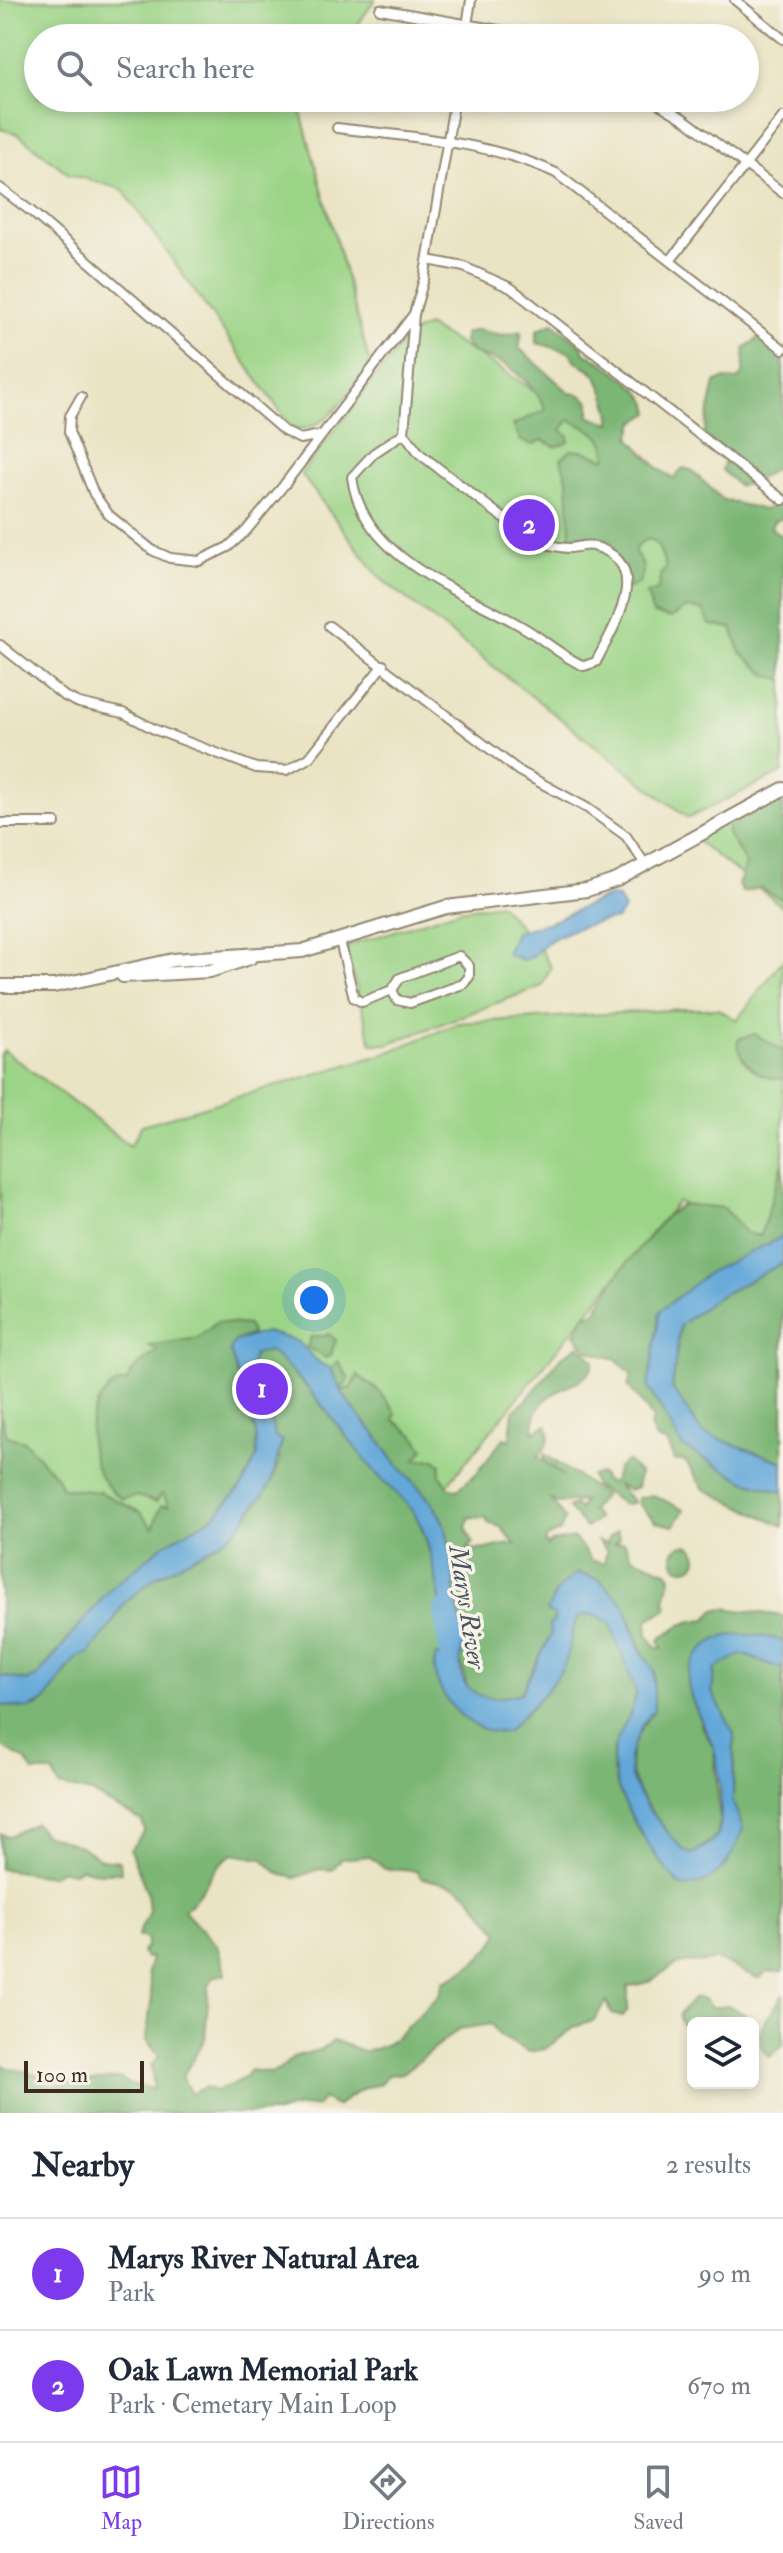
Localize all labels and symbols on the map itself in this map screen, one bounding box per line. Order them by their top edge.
pin: 2 [503,495,555,555]
your location [294,1280,334,1320]
pin: 1 [236,1359,288,1419]
water label: Marys River [441,1541,493,1672]
scale bar [24,2057,144,2093]

